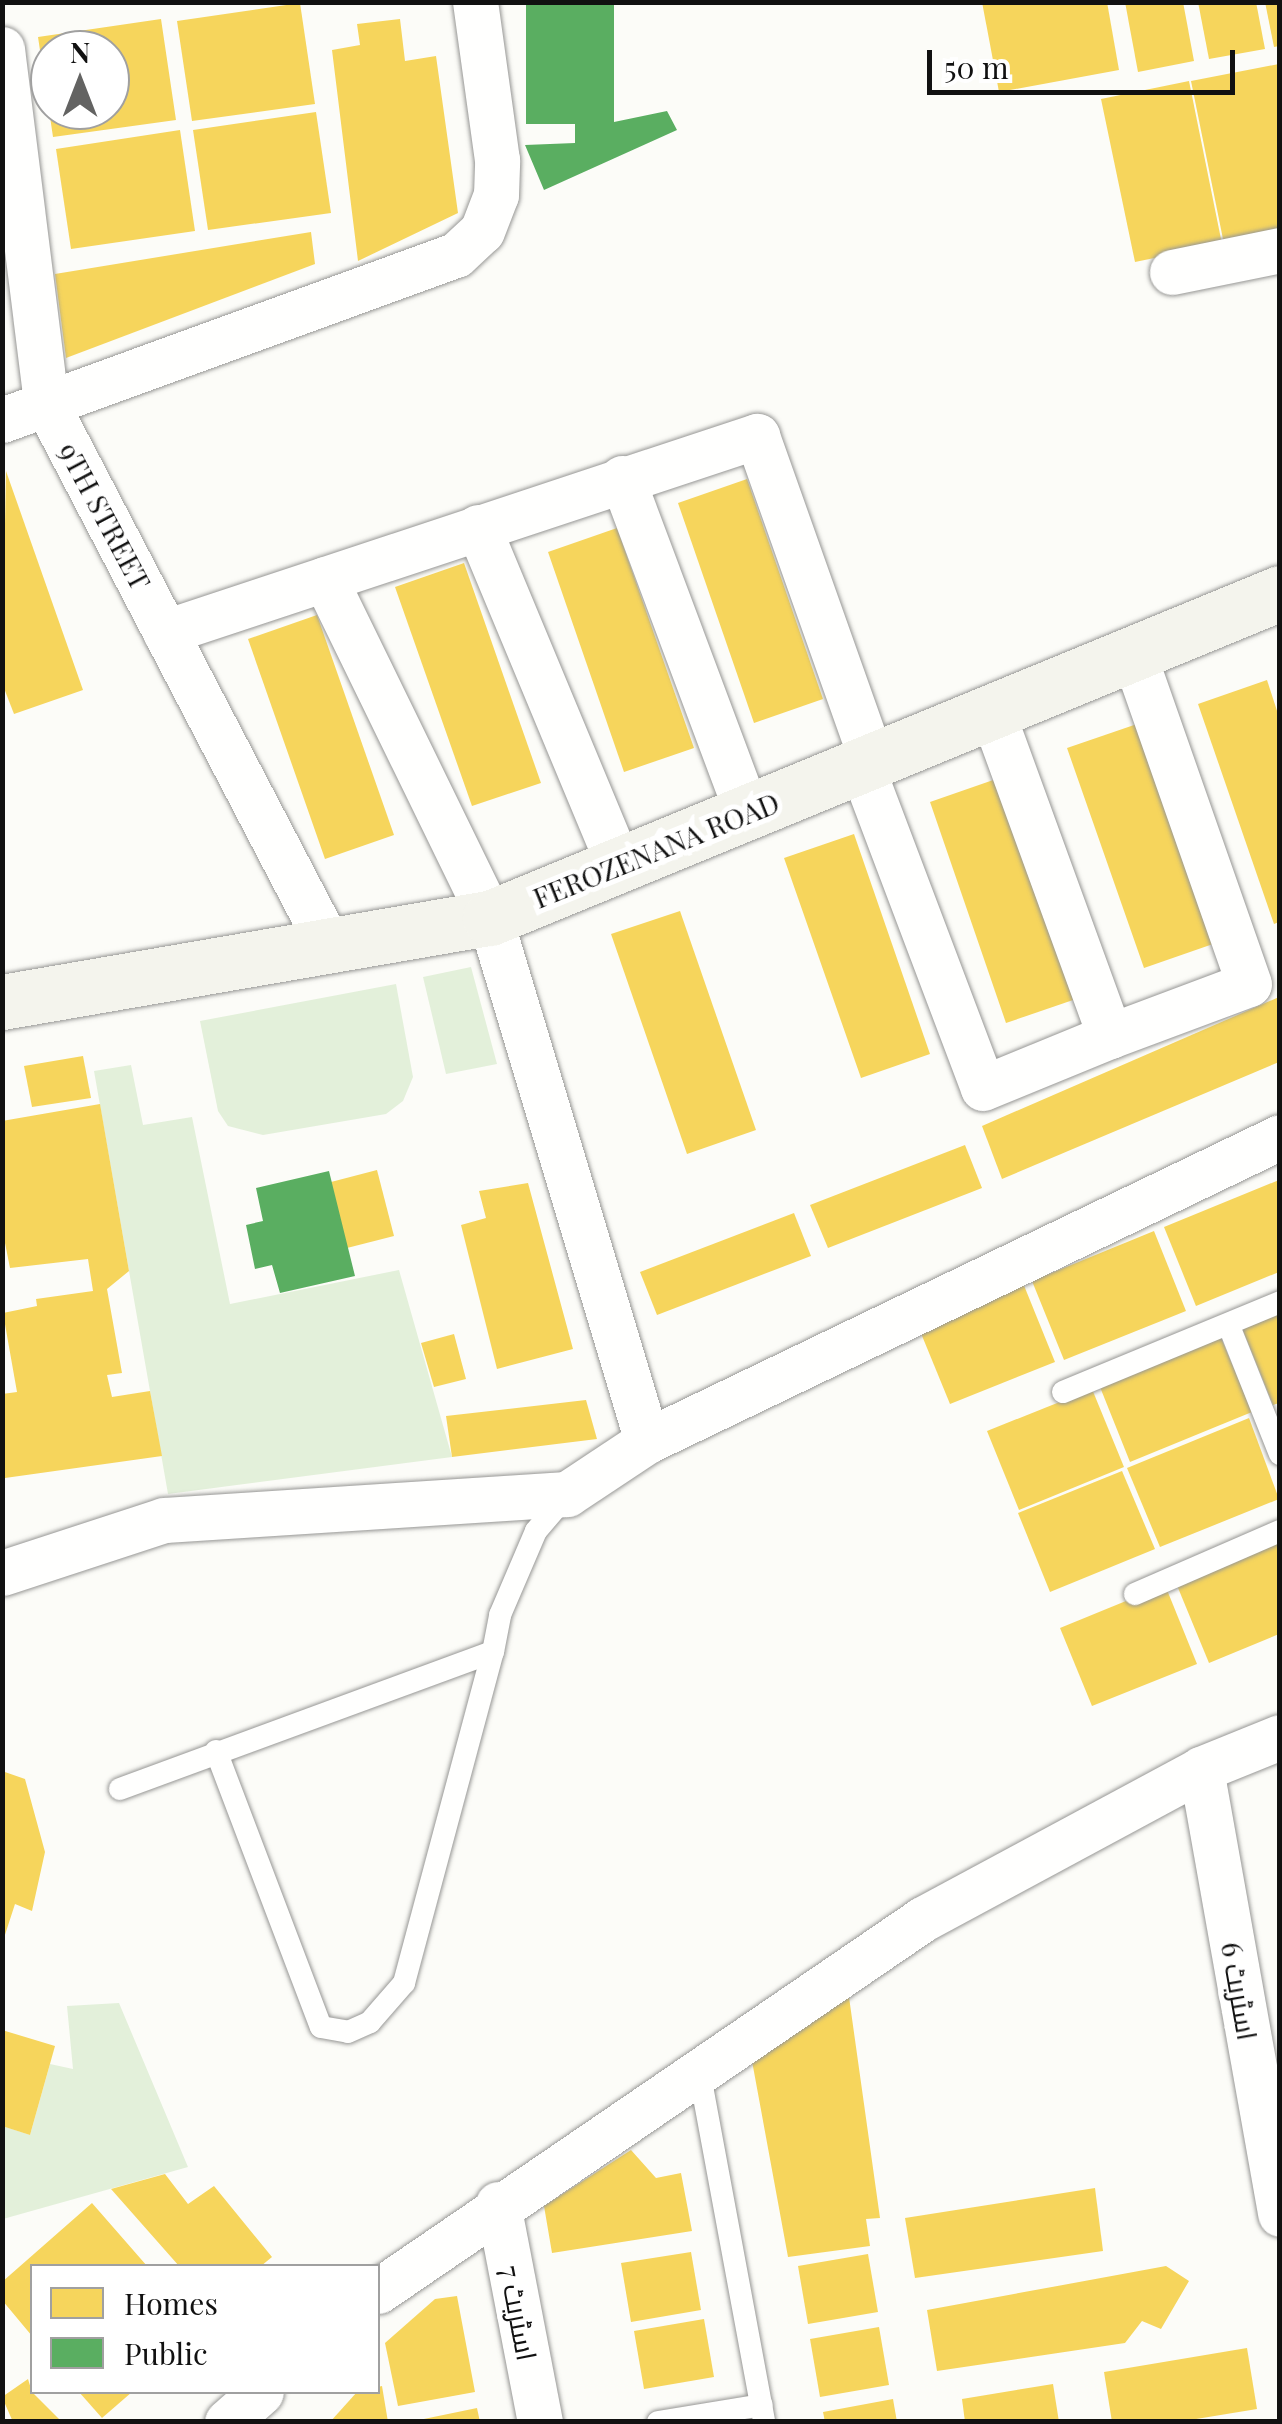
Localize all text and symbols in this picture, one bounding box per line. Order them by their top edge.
north arrow [30,30,130,130]
scale bar [932,30,1240,92]
text: N [70,33,90,70]
text: 50 m [944,47,1009,87]
street label: 9TH STREET [52,437,158,595]
street label: FEROZENANA ROAD [528,785,784,915]
street label: اسٹریٹ 6 [1215,1939,1265,2043]
street label: اسٹریٹ 7 [493,2263,545,2363]
legend [30,2264,380,2394]
text: Homes [124,2283,218,2323]
text: Public [124,2333,208,2373]

